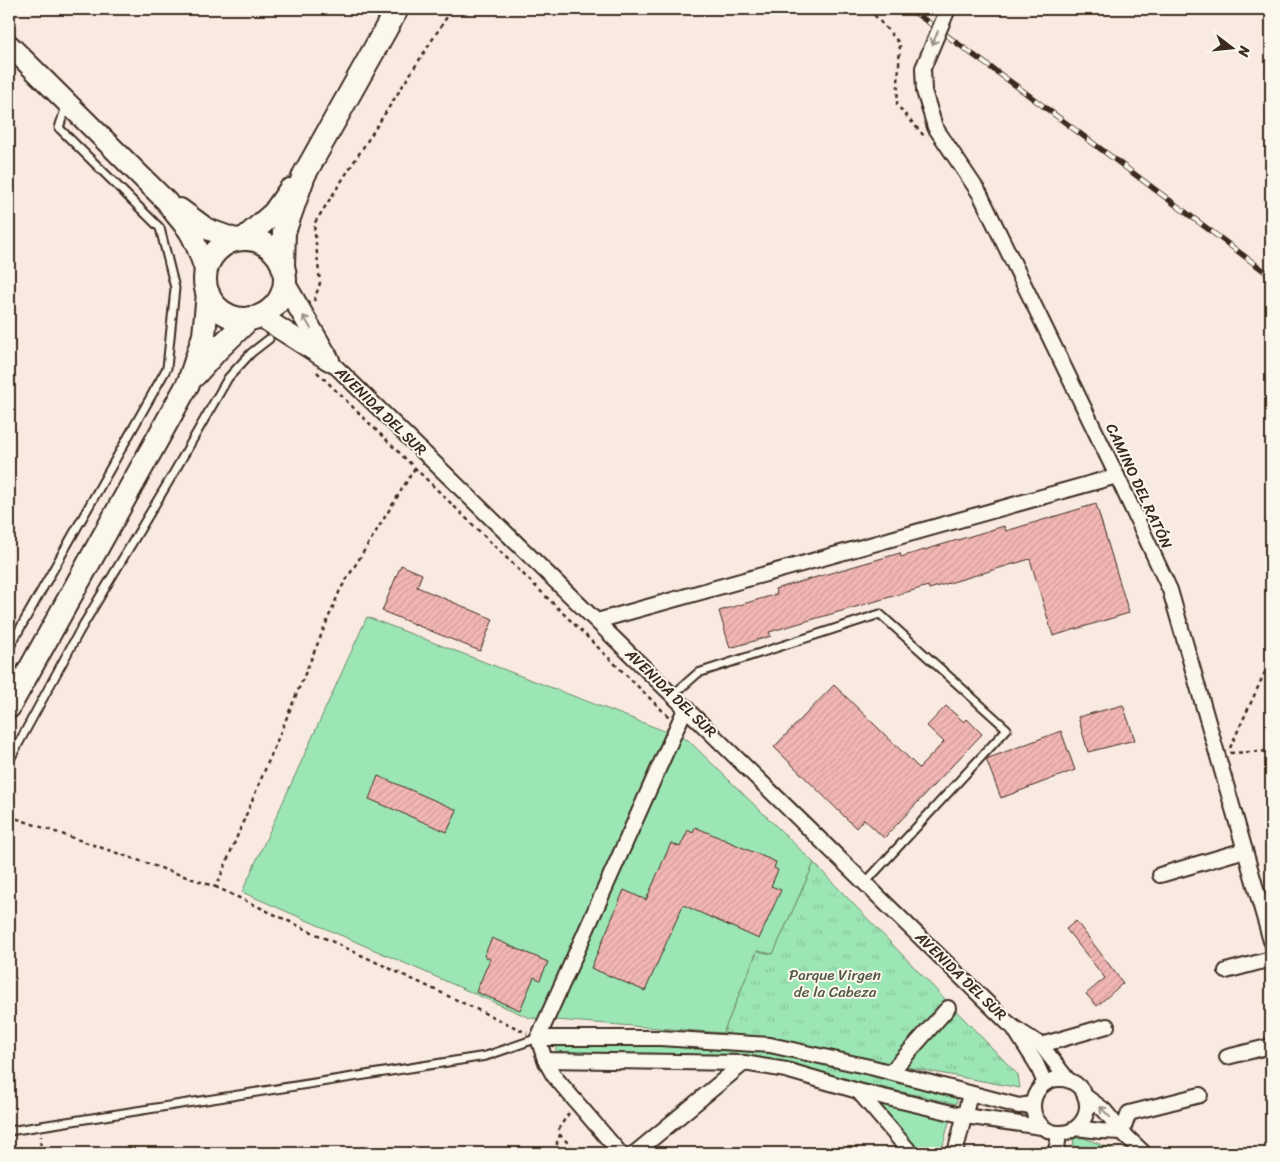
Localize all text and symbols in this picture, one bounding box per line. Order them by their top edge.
north arrow [1208,22,1258,72]
one-way arrow [930,30,940,45]
text: N [1231,42,1258,60]
one-way arrow [301,315,311,330]
street label: AVENIDA DEL SUR [328,359,433,462]
street label: CAMINO DEL RATÓN [1098,419,1180,554]
street label: AVENIDA DEL SUR [618,641,723,744]
street label: AVENIDA DEL SUR [908,924,1013,1027]
park label: Parque Virgen de la Cabeza [789,962,881,1005]
one-way arrow [1099,1106,1111,1118]

